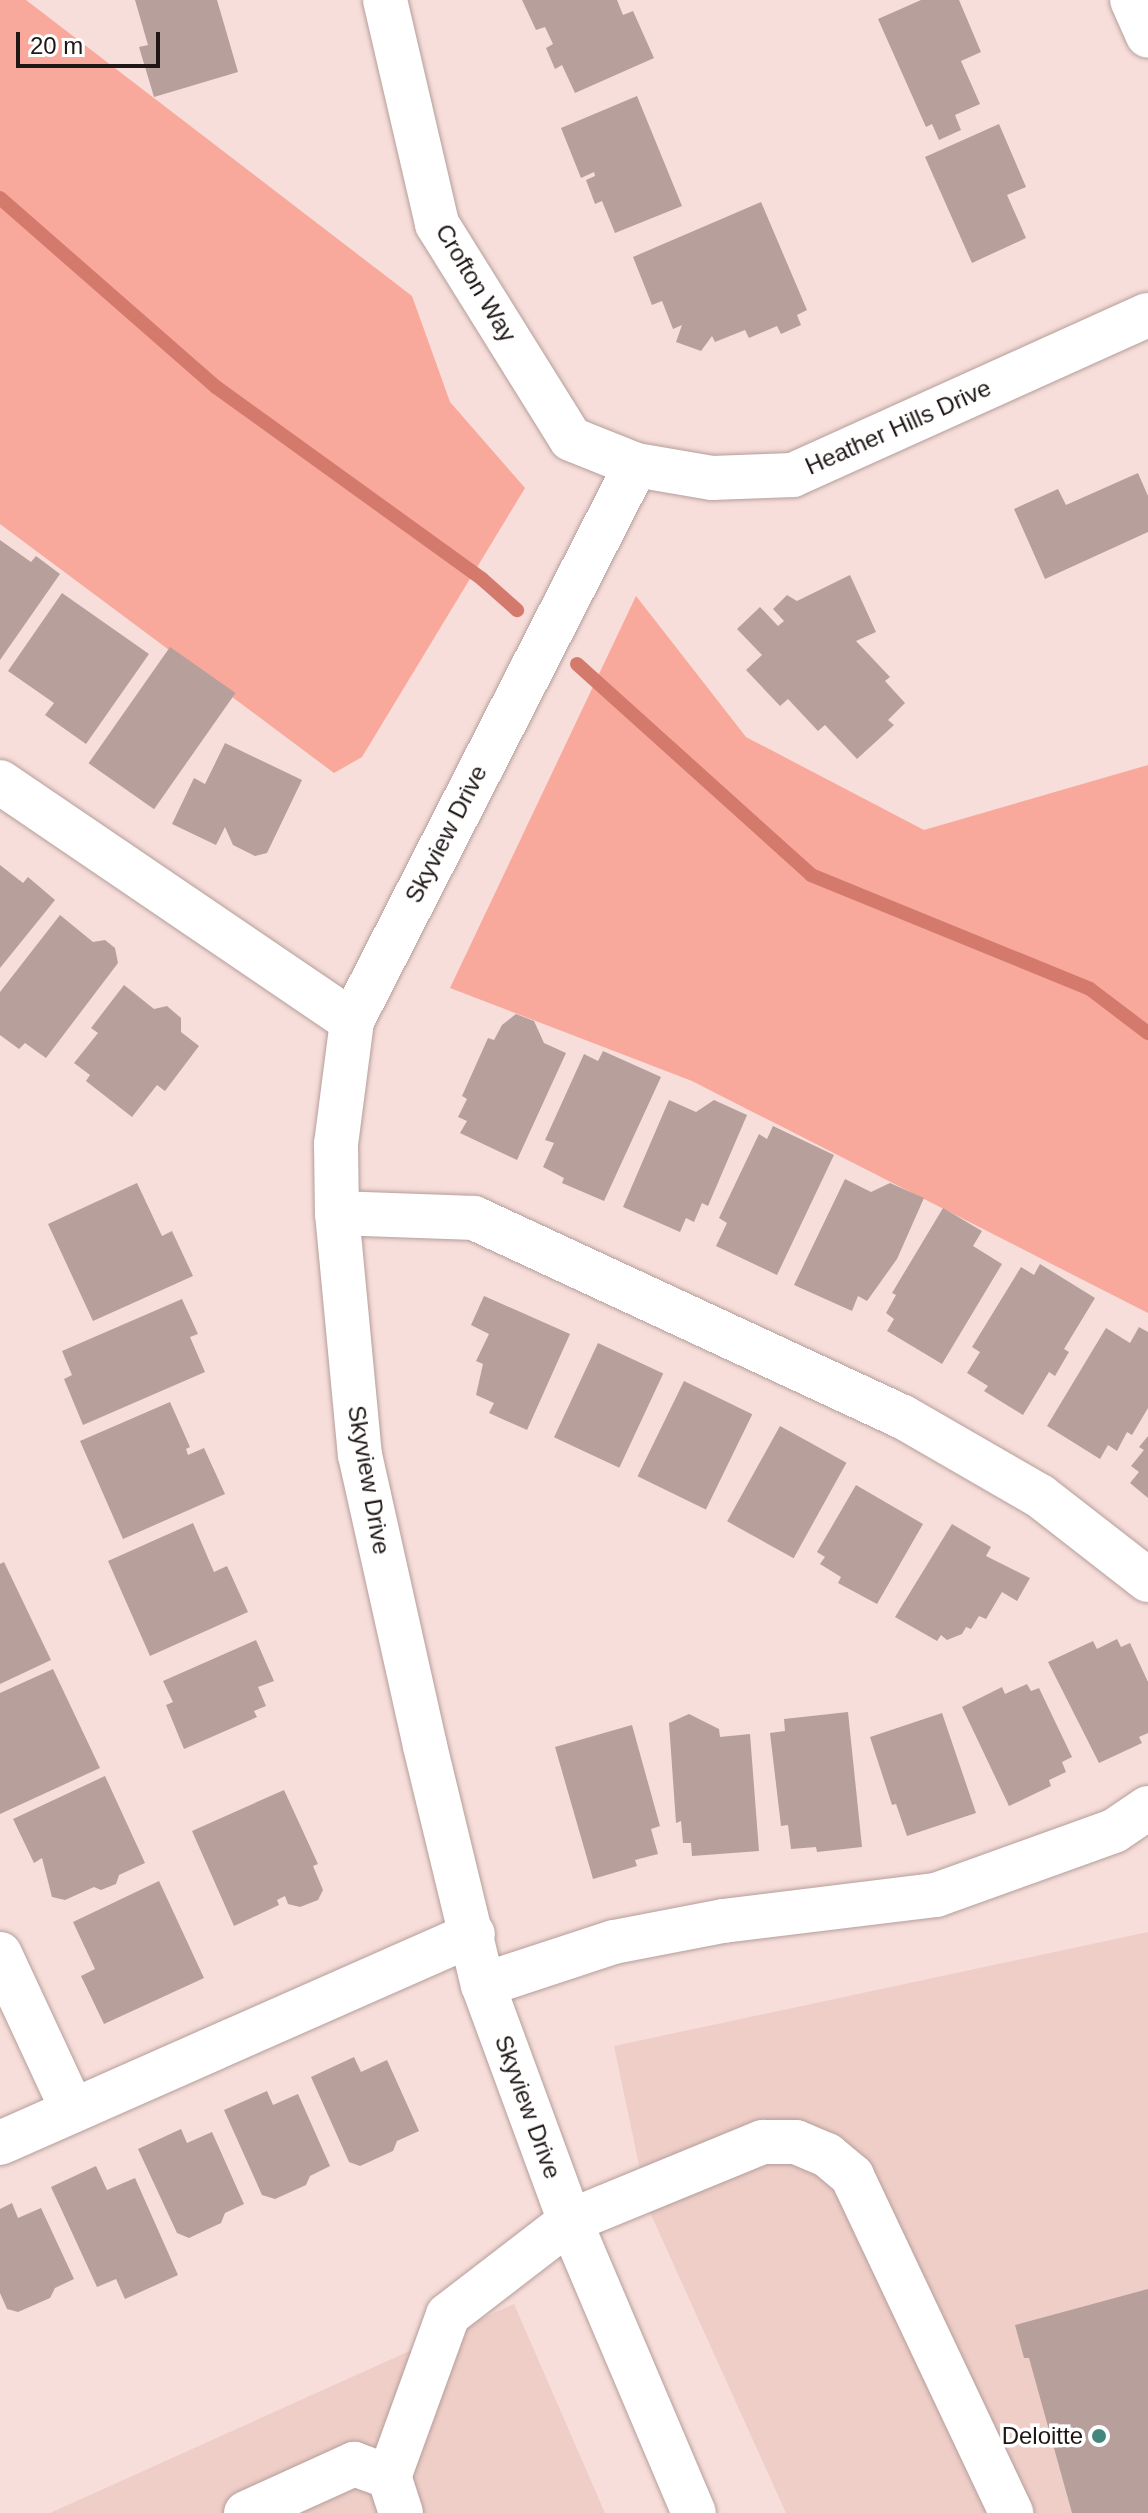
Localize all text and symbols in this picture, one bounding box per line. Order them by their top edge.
scale bar [20,16,164,66]
text: 20 m [30,32,83,59]
street label: Crofton Way [430,219,522,347]
street label: Heather Hills Drive [801,373,995,481]
street label: Skyview Drive [399,760,493,908]
street label: Skyview Drive [342,1403,396,1557]
street label: Skyview Drive [489,2031,567,2183]
place label: Deloitte [1002,2422,1083,2450]
marker: Deloitte [1090,2427,1108,2445]

